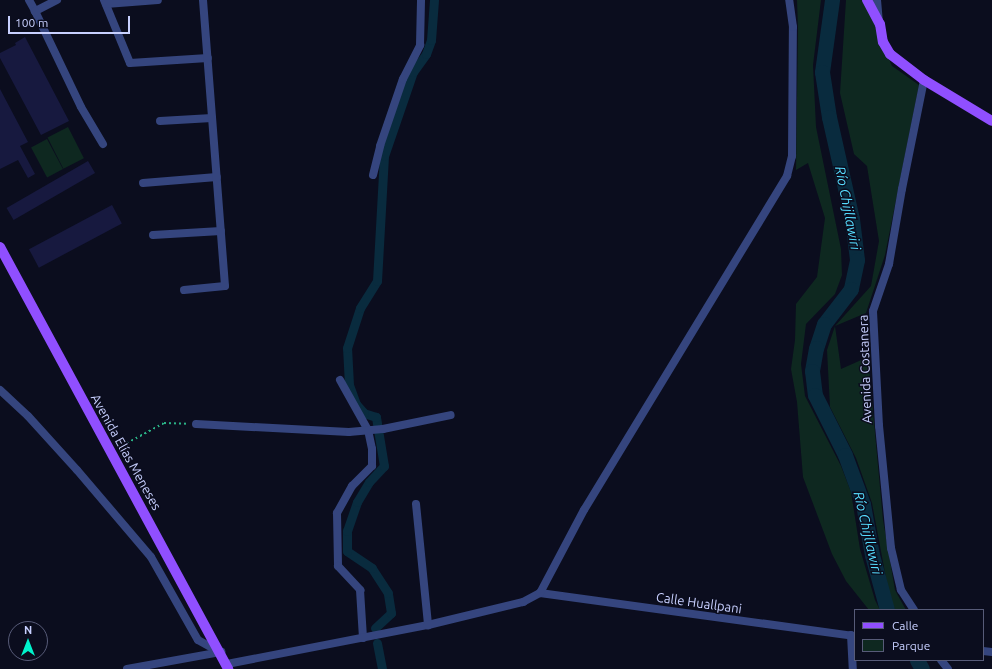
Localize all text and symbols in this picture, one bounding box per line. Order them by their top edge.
scale bar [10,8,132,34]
text: 100 m [15,16,48,29]
water label: Río Chijllawiri [832,165,864,251]
street label: Avenida Costanera [855,314,875,424]
street label: Avenida Elías Meneses [88,391,164,513]
water label: Río Chijllawiri [850,490,886,576]
street label: Calle Huallpani [655,589,743,617]
legend [854,609,984,661]
text: Calle [892,619,918,632]
north arrow [8,621,48,661]
text: N [24,624,32,636]
text: Parque [892,639,930,652]

